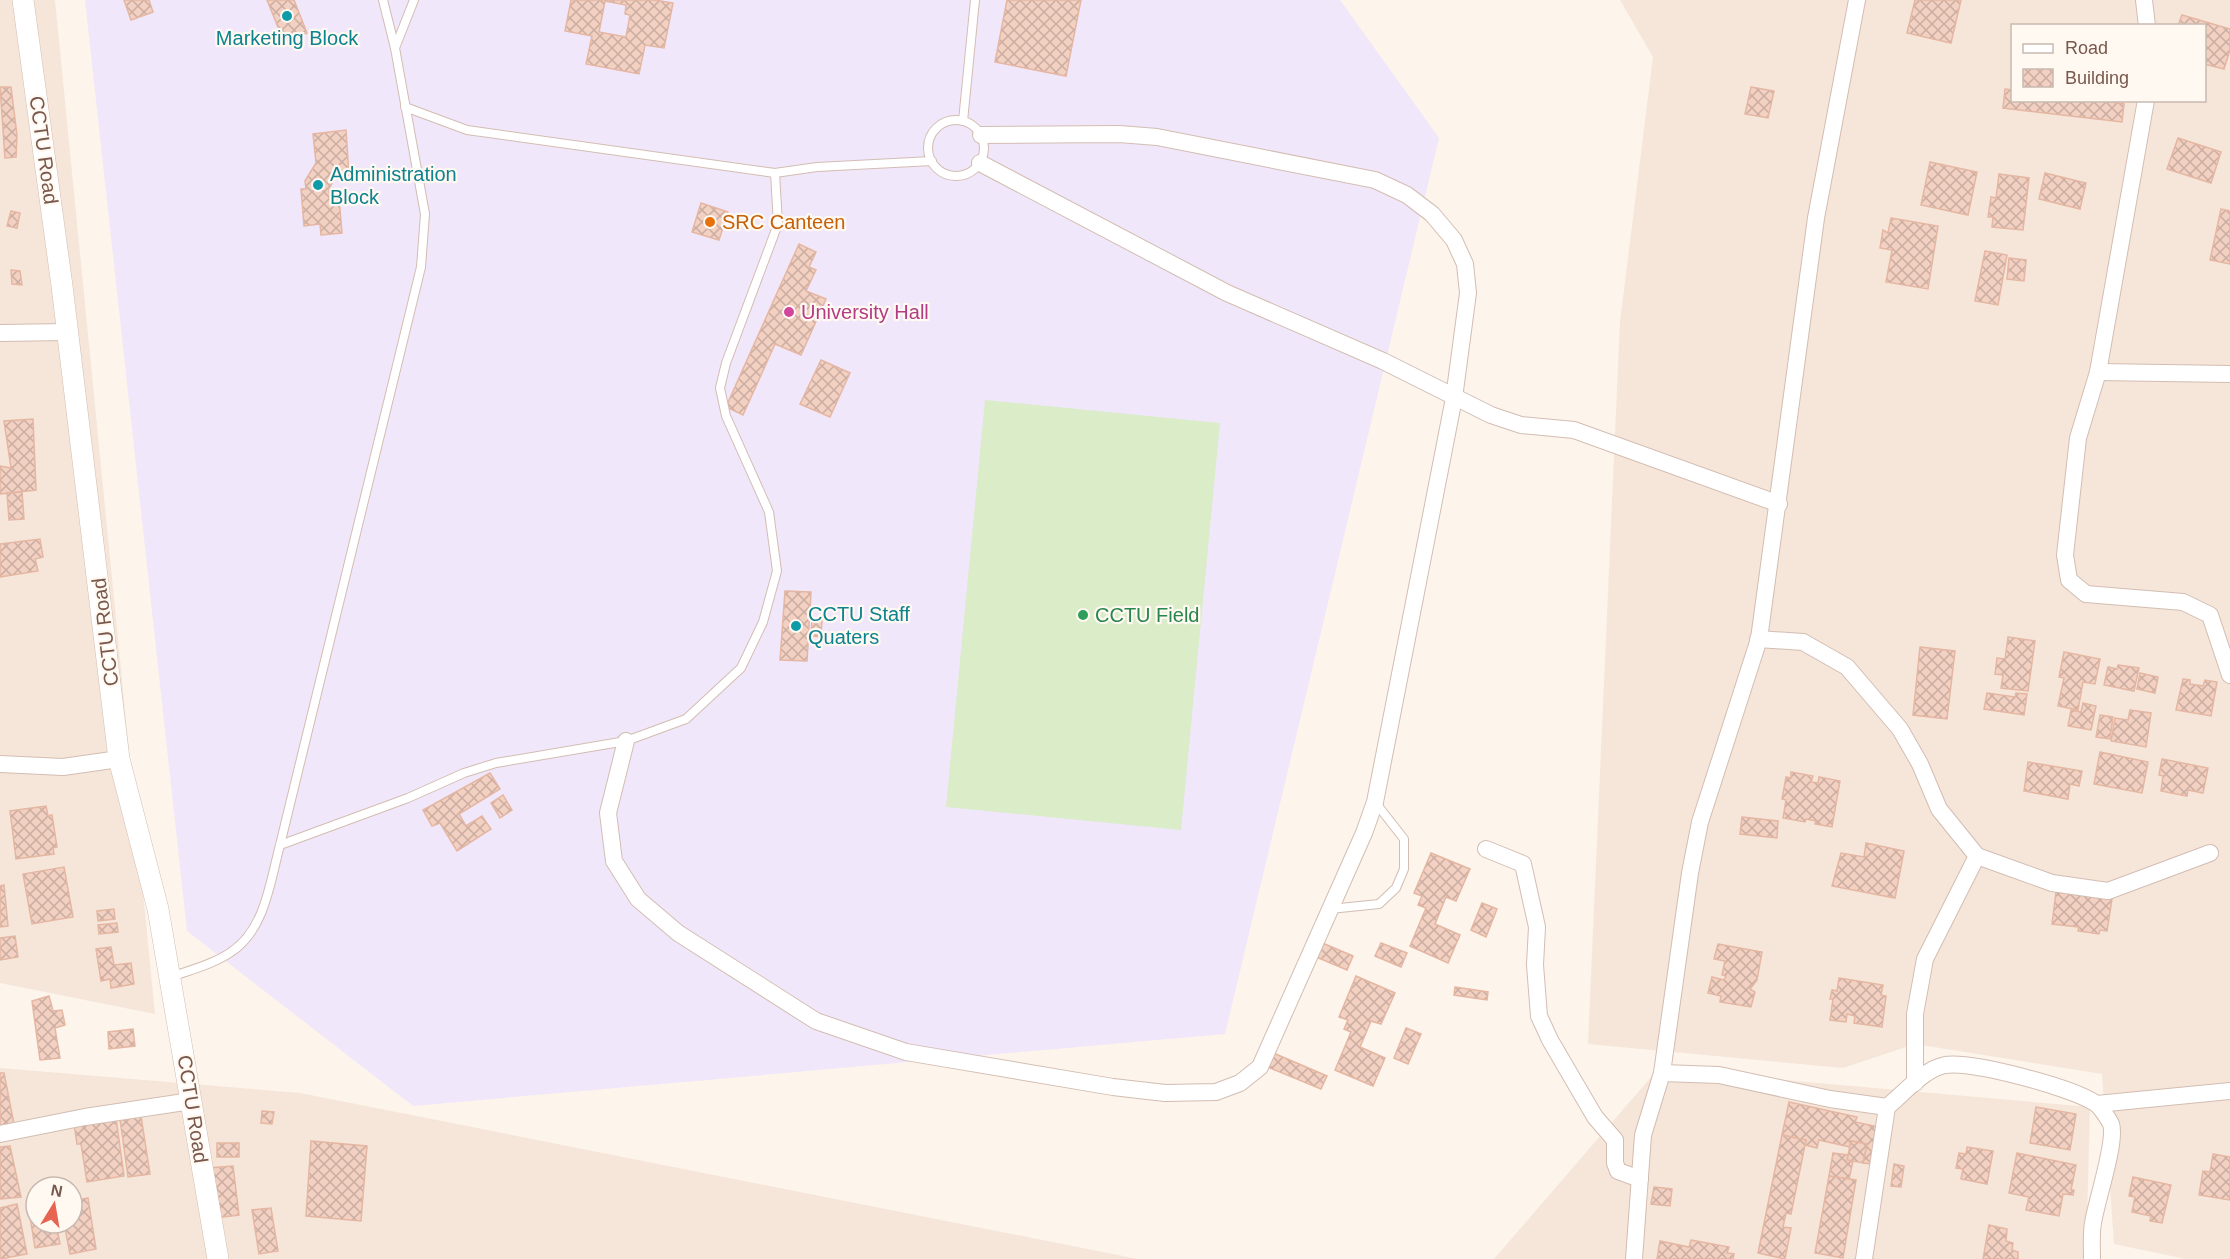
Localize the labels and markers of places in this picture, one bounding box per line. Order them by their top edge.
marker: Marketing Block [280,9,294,23]
place label: Marketing Block [216,27,359,49]
place label: Administration Block [330,163,457,208]
marker: Administration Block [311,178,325,192]
place label: SRC Canteen [722,211,845,233]
marker: SRC Canteen [703,215,717,229]
place label: University Hall [801,301,929,323]
marker: University Hall [782,305,796,319]
place label: CCTU Staff Quaters [808,603,910,648]
place label: CCTU Field [1095,604,1199,626]
marker: CCTU Field [1076,608,1090,622]
marker: CCTU Staff Quaters [789,619,803,633]

